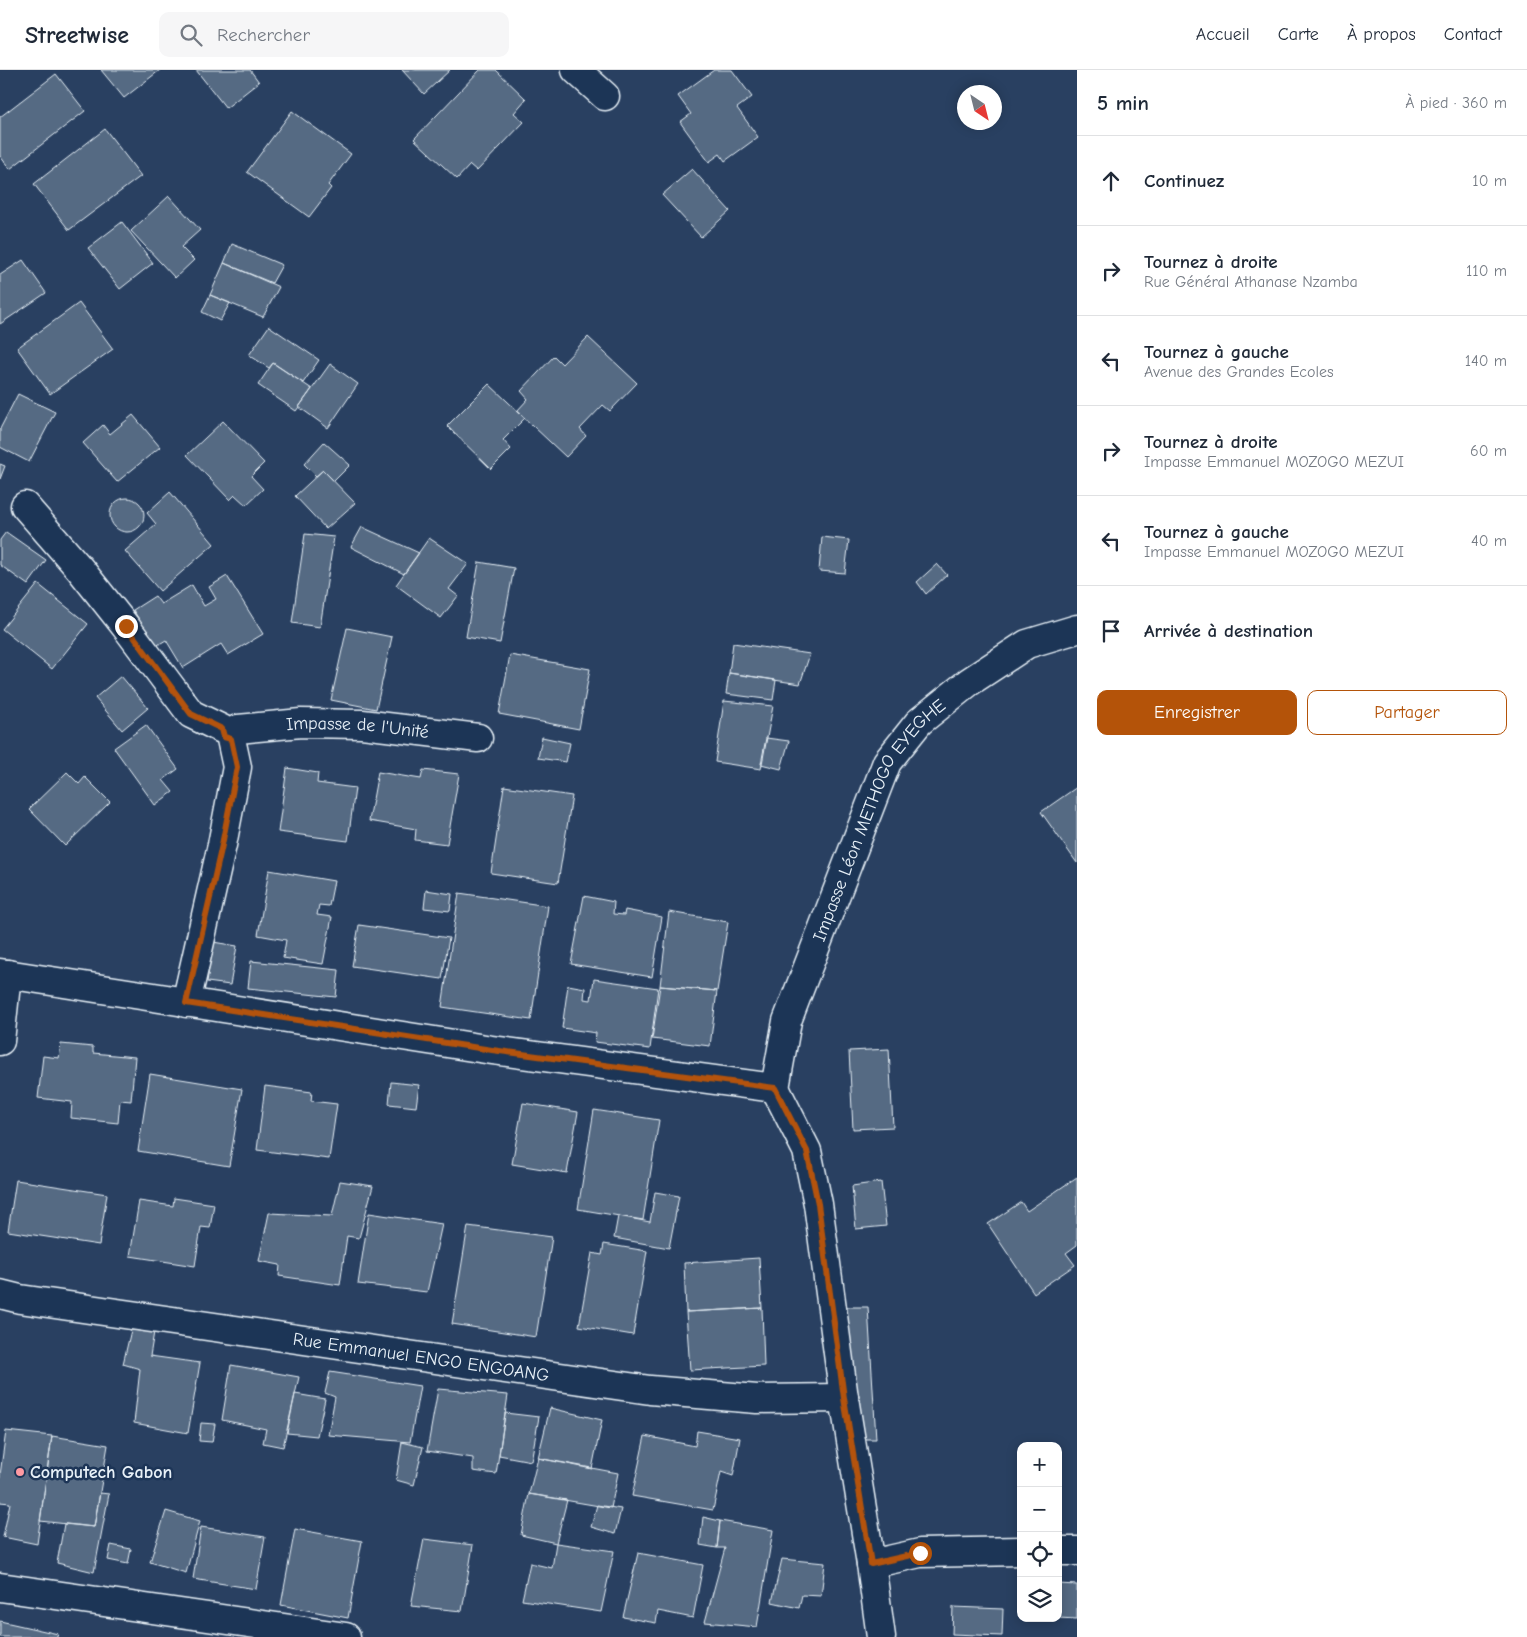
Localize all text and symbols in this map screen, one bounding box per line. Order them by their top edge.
search box [159,12,509,57]
text: Streetwise [25,21,129,49]
icon: search [177,21,205,49]
text: Rechercher [217,24,310,46]
text: Accueil [1196,24,1250,45]
text: Carte [1278,24,1319,45]
text: À propos [1347,24,1416,45]
text: Contact [1444,24,1502,45]
north arrow [957,85,1002,130]
text: 5 min [1097,91,1149,115]
text: À pied · 360 m [1405,94,1507,112]
icon: ahead [1097,167,1125,195]
text: Continuez [1144,170,1224,192]
text: 10 m [1472,172,1507,190]
text: Tournez à droite [1144,251,1278,273]
icon: right [1097,257,1125,285]
text: 110 m [1466,262,1507,280]
text: Rue Général Athanase Nzamba [1144,273,1358,291]
text: Tournez à gauche [1144,341,1289,363]
icon: left [1097,347,1125,375]
text: 140 m [1465,352,1507,370]
text: Avenue des Grandes Ecoles [1144,363,1334,381]
text: Tournez à droite [1144,431,1278,453]
icon: right [1097,437,1125,465]
text: 60 m [1470,442,1507,460]
text: Impasse Emmanuel MOZOGO MEZUI [1144,453,1404,471]
text: Tournez à gauche [1144,521,1289,543]
icon: left [1097,527,1125,555]
text: 40 m [1471,532,1507,550]
text: Impasse Emmanuel MOZOGO MEZUI [1144,543,1404,561]
route end [115,615,138,638]
icon: arrive [1097,617,1125,645]
text: Arrivée à destination [1144,620,1313,642]
button: Enregistrer [1097,690,1297,735]
button: Partager [1307,690,1507,735]
street label: Impasse Léon METHOGO EYEGHE [809,695,950,945]
street label: Impasse de l'Unité [285,712,430,743]
street label: Rue Emmanuel ENGO ENGOANG [292,1329,551,1386]
map controls [1017,1442,1062,1622]
button: + [1017,1442,1062,1487]
place label: Computech Gabon [30,1462,172,1483]
marker: Computech Gabon [14,1466,26,1478]
button: − [1017,1487,1062,1532]
button: locate [1017,1532,1062,1577]
route start [909,1542,932,1565]
button: layers [1017,1577,1062,1622]

